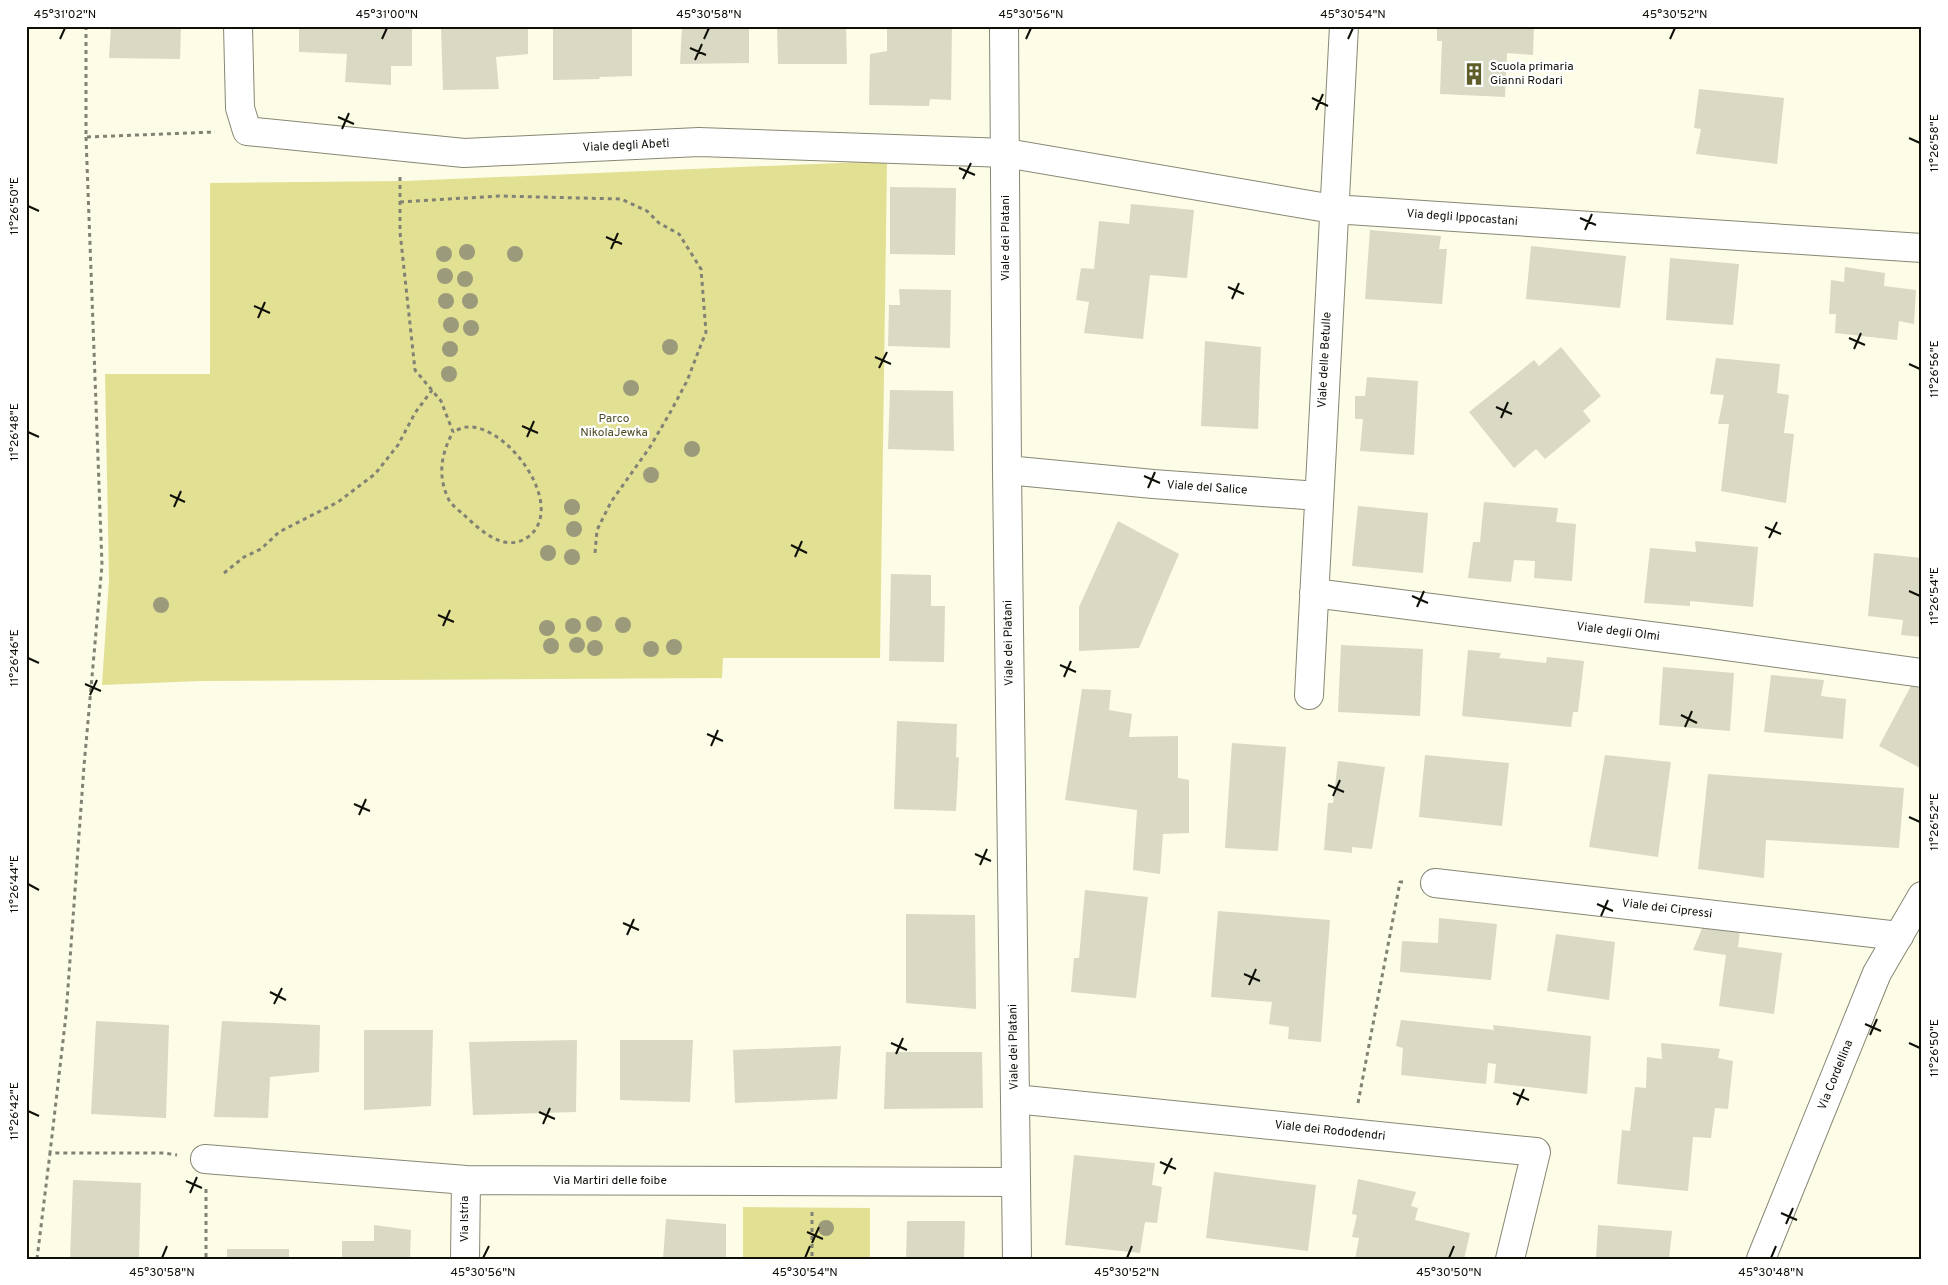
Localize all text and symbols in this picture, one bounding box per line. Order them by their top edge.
text: 45°31'02"N [34,7,96,23]
text: 45°31'00"N [356,7,418,23]
text: 45°30'58"N [676,7,742,23]
text: 45°30'56"N [998,7,1064,23]
text: 45°30'54"N [1320,7,1386,23]
text: 45°30'52"N [1642,7,1708,23]
place label: Scuola primaria Gianni Rodari [1490,59,1574,89]
building icon: Scuola primaria Gianni Rodari [1461,61,1487,87]
text: 11°26'58"E [1927,114,1943,172]
street label: Viale degli Abeti [582,136,670,156]
text: 11°26'50"E [7,177,23,235]
street label: Viale dei Platani [998,195,1014,281]
street label: Via degli Ippocastani [1406,206,1518,230]
street label: Viale delle Betulle [1314,311,1336,409]
text: 11°26'56"E [1927,340,1943,398]
text: 11°26'48"E [7,403,23,461]
park label: Parco NikolaJewka [580,411,648,441]
street label: Viale del Salice [1166,477,1248,499]
text: 11°26'54"E [1927,567,1943,625]
street label: Viale dei Platani [1000,600,1018,686]
street label: Viale degli Olmi [1575,619,1661,645]
text: 11°26'46"E [7,629,23,687]
text: 11°26'52"E [1927,793,1943,851]
text: 11°26'44"E [7,855,23,913]
street label: Viale dei Cipressi [1621,896,1713,922]
street label: Viale dei Platani [1005,1004,1023,1090]
text: 11°26'50"E [1927,1019,1943,1077]
street label: Via Cordellina [1815,1037,1857,1113]
text: 11°26'42"E [7,1082,23,1140]
street label: Viale dei Rododendri [1274,1117,1386,1145]
street label: Via Martiri delle foibe [553,1173,667,1189]
street label: Via Istria [457,1196,473,1242]
text: 45°30'58"N [129,1265,195,1281]
text: 45°30'56"N [450,1265,516,1281]
text: 45°30'54"N [772,1265,838,1281]
text: 45°30'52"N [1094,1265,1160,1281]
text: 45°30'50"N [1416,1265,1482,1281]
text: 45°30'48"N [1738,1265,1804,1281]

